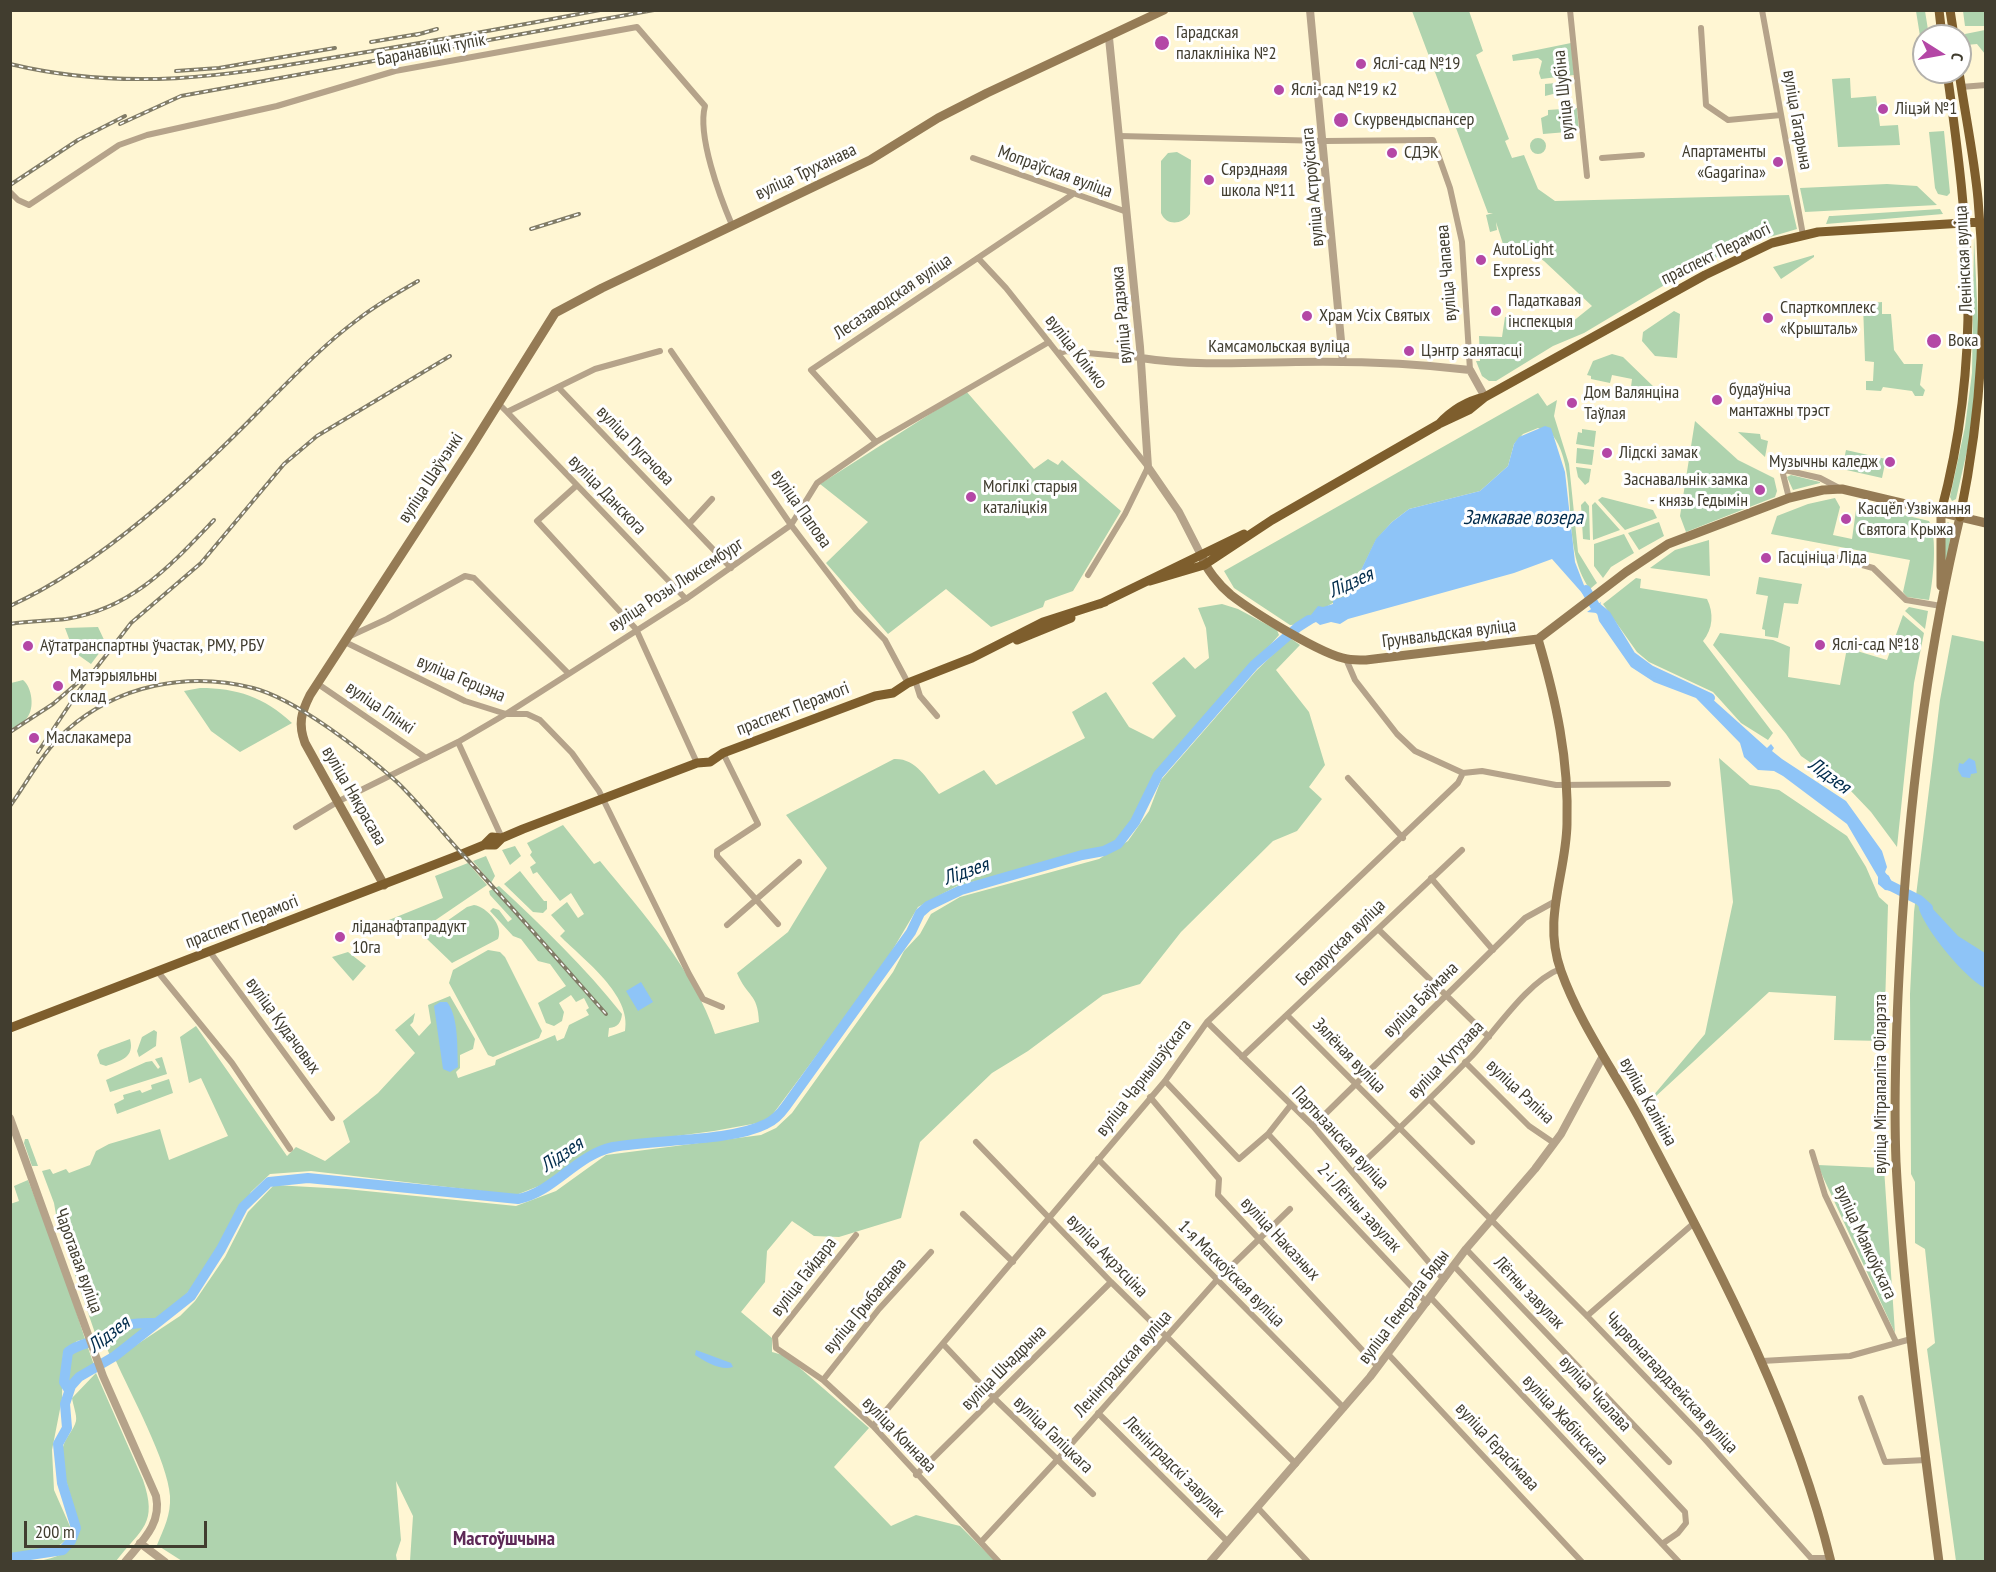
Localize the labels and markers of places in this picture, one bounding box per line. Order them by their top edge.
place label: Гарадская палаклініка №2 [1176,22,1277,64]
marker: Гарадская палаклініка №2 [1153,34,1171,52]
place label: Яслі-сад №19 [1373,53,1460,75]
marker: Яслі-сад №19 [1354,57,1368,71]
place label: Яслі-сад №19 к2 [1291,79,1397,101]
marker: Яслі-сад №19 к2 [1272,83,1286,97]
place label: Ліцэй №1 [1895,98,1957,120]
marker: Ліцэй №1 [1876,102,1890,116]
place label: Скурвендыспансер [1354,109,1474,131]
marker: Скурвендыспансер [1332,111,1350,129]
place label: Апартаменты «Gagarina» [1682,141,1766,184]
place label: СДЭК [1404,142,1439,164]
marker: СДЭК [1385,146,1399,160]
marker: Апартаменты «Gagarina» [1771,155,1785,169]
place label: Сярэднаяя школа №11 [1221,159,1296,201]
marker: Сярэднаяя школа №11 [1202,173,1216,187]
place label: AutoLight Express [1493,239,1554,282]
marker: AutoLight Express [1474,253,1488,267]
place label: Падаткавая інспекцыя [1508,290,1581,332]
place label: Спарткомплекс «Крышталь» [1780,297,1876,340]
marker: Падаткавая інспекцыя [1489,304,1503,318]
place label: Храм Усіх Святых [1319,305,1430,327]
marker: Храм Усіх Святых [1300,309,1314,323]
marker: Спарткомплекс «Крышталь» [1761,311,1775,325]
place label: Вока [1948,330,1978,352]
marker: Вока [1925,332,1943,350]
place label: Цэнтр занятасці [1421,340,1522,362]
marker: Цэнтр занятасці [1402,344,1416,358]
place label: будаўніча мантажны трэст [1729,379,1830,422]
place label: Дом Валянціна Таўлая [1584,382,1679,424]
marker: будаўніча мантажны трэст [1710,393,1724,407]
marker: Дом Валянціна Таўлая [1565,396,1579,410]
place label: Лідскі замак [1619,442,1698,464]
marker: Лідскі замак [1600,446,1614,460]
place label: Музычны каледж [1769,451,1878,473]
marker: Музычны каледж [1883,455,1897,469]
place label: Заснавальнік замка - князь Гедымін [1623,469,1748,512]
place label: Могілкі старыя каталіцкія [983,476,1077,518]
marker: Заснавальнік замка - князь Гедымін [1753,483,1767,497]
marker: Могілкі старыя каталіцкія [964,490,978,504]
place label: Касцёл Узвіжання Святога Крыжа [1858,498,1971,540]
marker: Касцёл Узвіжання Святога Крыжа [1839,512,1853,526]
place label: Гасцініца Ліда [1778,547,1867,569]
marker: Гасцініца Ліда [1759,551,1773,565]
place label: Яслі-сад №18 [1832,634,1919,656]
place label: Аўтатранспартны ўчастак, РМУ, РБУ [40,635,264,657]
marker: Яслі-сад №18 [1813,638,1827,652]
marker: Аўтатранспартны ўчастак, РМУ, РБУ [21,639,35,653]
place label: Матэрыяльны склад [70,665,157,708]
marker: Матэрыяльны склад [51,679,65,693]
place label: Маслакамера [46,727,132,749]
marker: Маслакамера [27,731,41,745]
place label: ліданафтапрадукт 10га [352,916,466,958]
marker: ліданафтапрадукт 10га [333,930,347,944]

